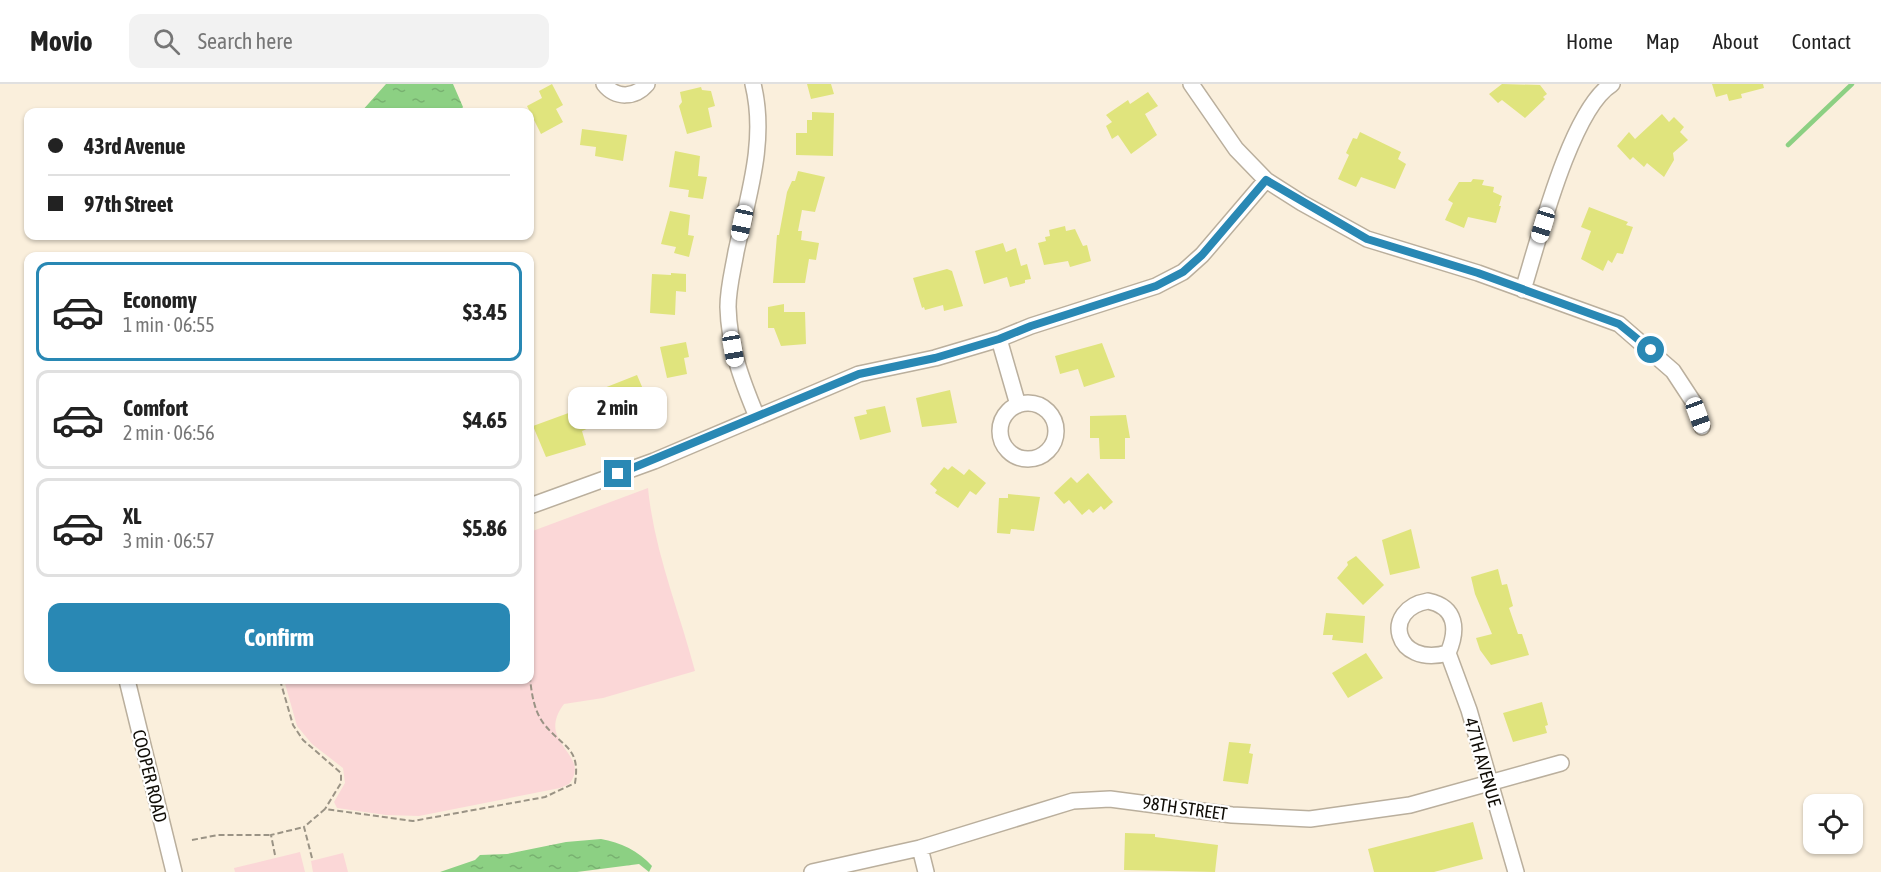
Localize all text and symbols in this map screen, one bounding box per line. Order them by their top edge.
search box [129,14,549,68]
text: Movio [30,25,93,57]
icon: search [150,25,183,58]
text: Search here [198,28,293,54]
text: Home [1566,29,1613,53]
text: Map [1646,29,1680,53]
text: About [1713,29,1759,53]
text: Contact [1792,29,1851,53]
text: 43rd Avenue [84,133,186,159]
text: 97th Street [84,191,173,217]
car [729,204,755,242]
car [1529,205,1557,245]
icon: car [51,285,105,339]
text: Economy [123,287,197,313]
text: $3.45 [463,299,507,325]
text: 1 min · 06:55 [123,313,215,336]
car [721,330,745,368]
route start [1637,336,1664,363]
callout: 2 min [568,387,668,429]
icon: car [51,393,105,447]
text: Comfort [123,395,188,421]
car [1683,395,1713,435]
text: 2 min [597,396,638,419]
text: $4.65 [463,407,507,433]
text: 2 min · 06:56 [123,421,215,444]
route end [604,460,631,487]
icon: car [51,501,105,555]
text: XL [123,503,141,529]
text: $5.86 [463,515,507,541]
text: 3 min · 06:57 [123,529,215,552]
button: Confirm [48,603,510,672]
street label: 47TH AVENUE [1460,715,1506,809]
street label: COOPER ROAD [128,727,172,825]
street label: 98TH STREET [1141,792,1229,824]
map controls [1803,794,1863,854]
button: locate [1803,794,1863,854]

